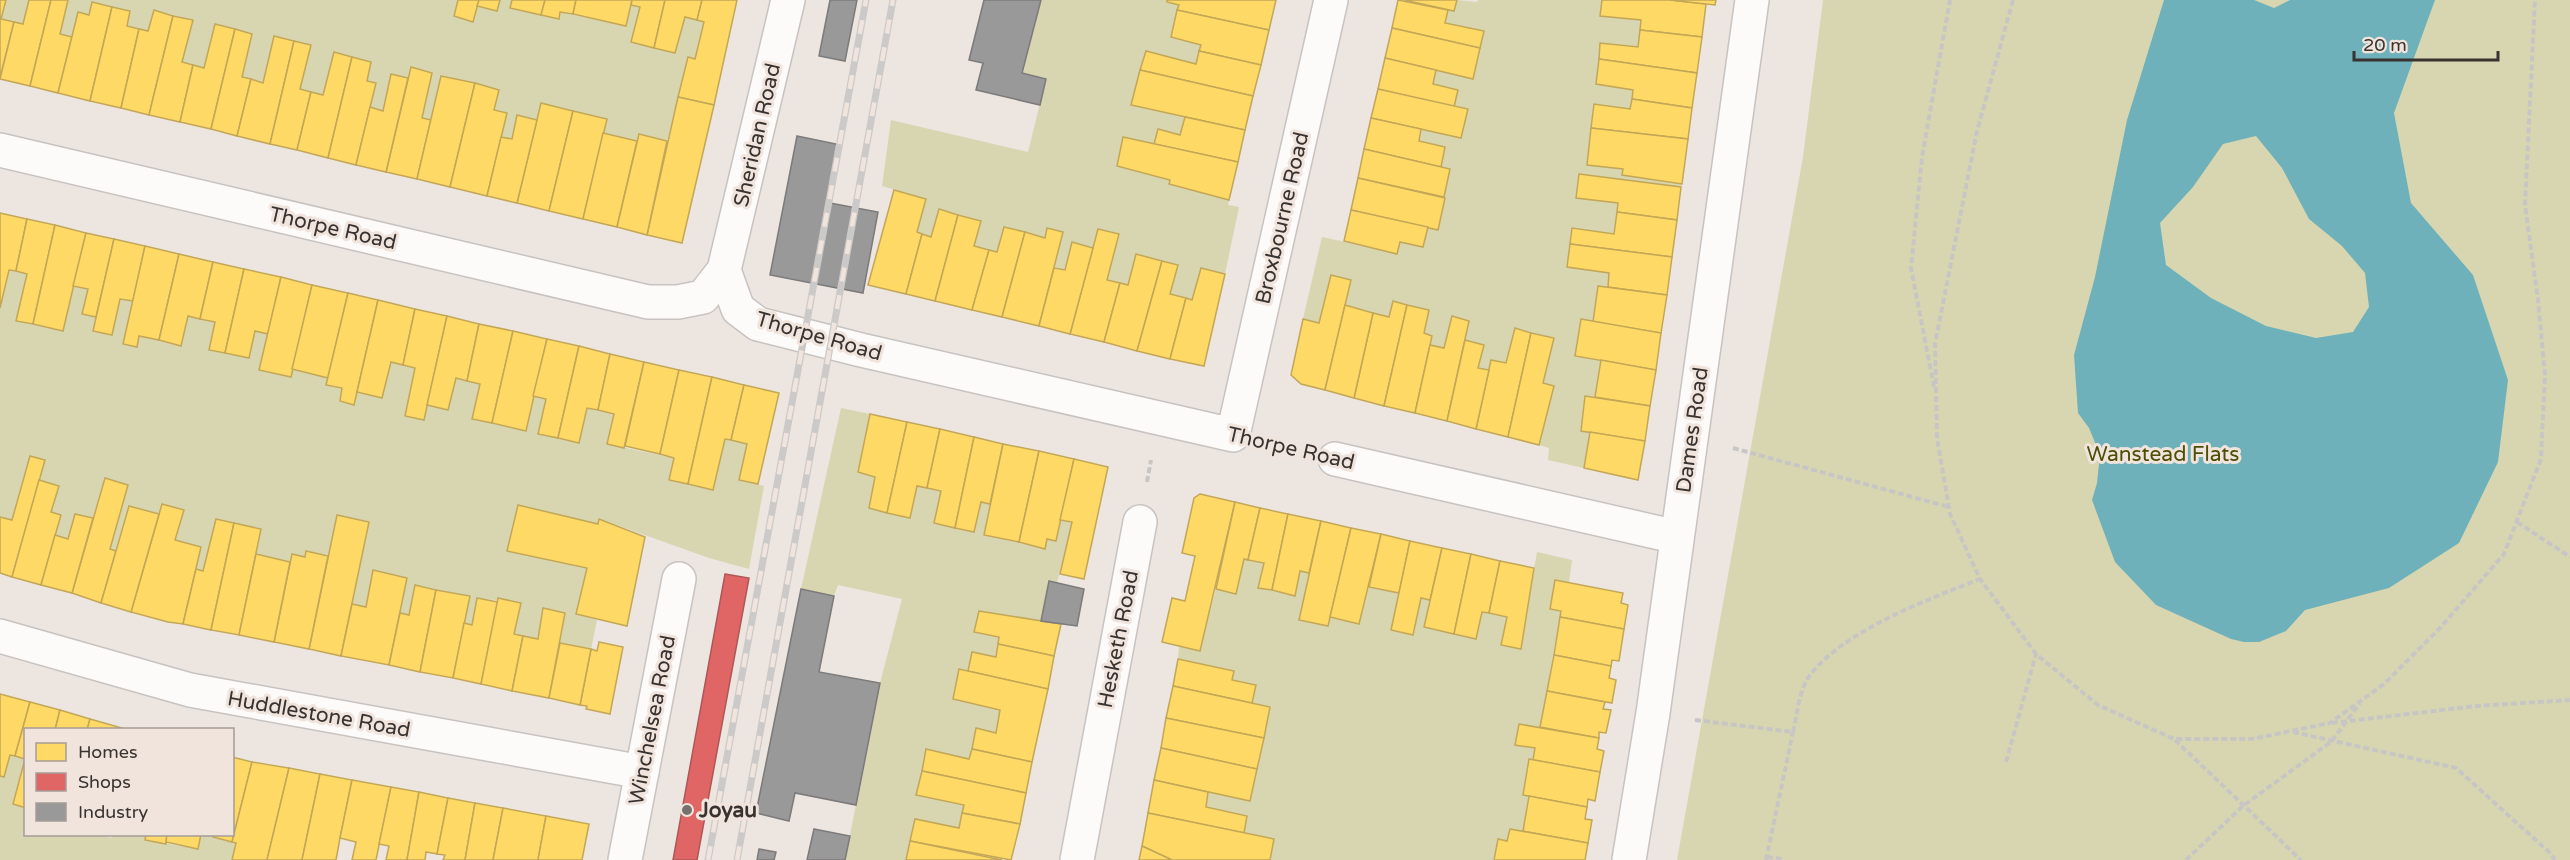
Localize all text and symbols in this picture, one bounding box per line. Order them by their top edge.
scale bar [2354,24,2498,62]
text: 20 m [2363,34,2407,56]
street label: Sheridan Road [729,61,786,209]
street label: Broxbourne Road [1251,130,1314,307]
street label: Thorpe Road [267,202,399,255]
street label: Thorpe Road [753,307,885,366]
street label: Dames Road [1671,366,1714,495]
street label: Thorpe Road [1225,422,1357,475]
park label: Wanstead Flats [2087,442,2239,467]
street label: Hesketh Road [1093,568,1144,710]
street label: Winchelsea Road [624,633,681,807]
street label: Huddlestone Road [225,686,412,743]
legend [24,728,234,836]
text: Homes [78,741,138,763]
text: Shops [78,771,131,793]
place label: Joyau [698,798,757,823]
text: Industry [78,801,149,823]
marker: Joyau [680,803,694,817]

